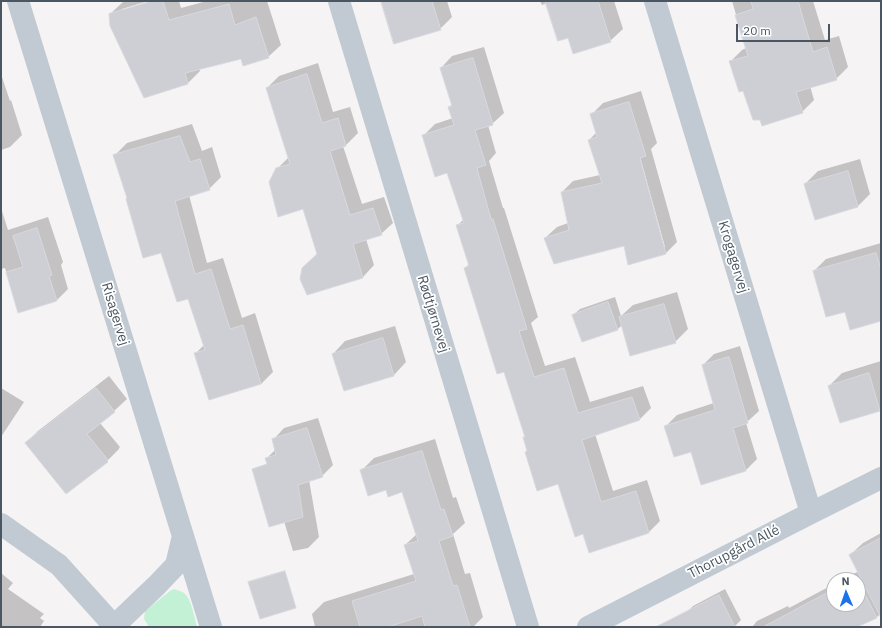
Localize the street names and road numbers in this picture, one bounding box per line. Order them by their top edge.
street label: Krogagervej [714,219,752,295]
street label: Rødtjørnevej [413,273,453,355]
street label: Risagervej [97,280,133,348]
street label: Thorupgård Allé [685,522,783,582]

